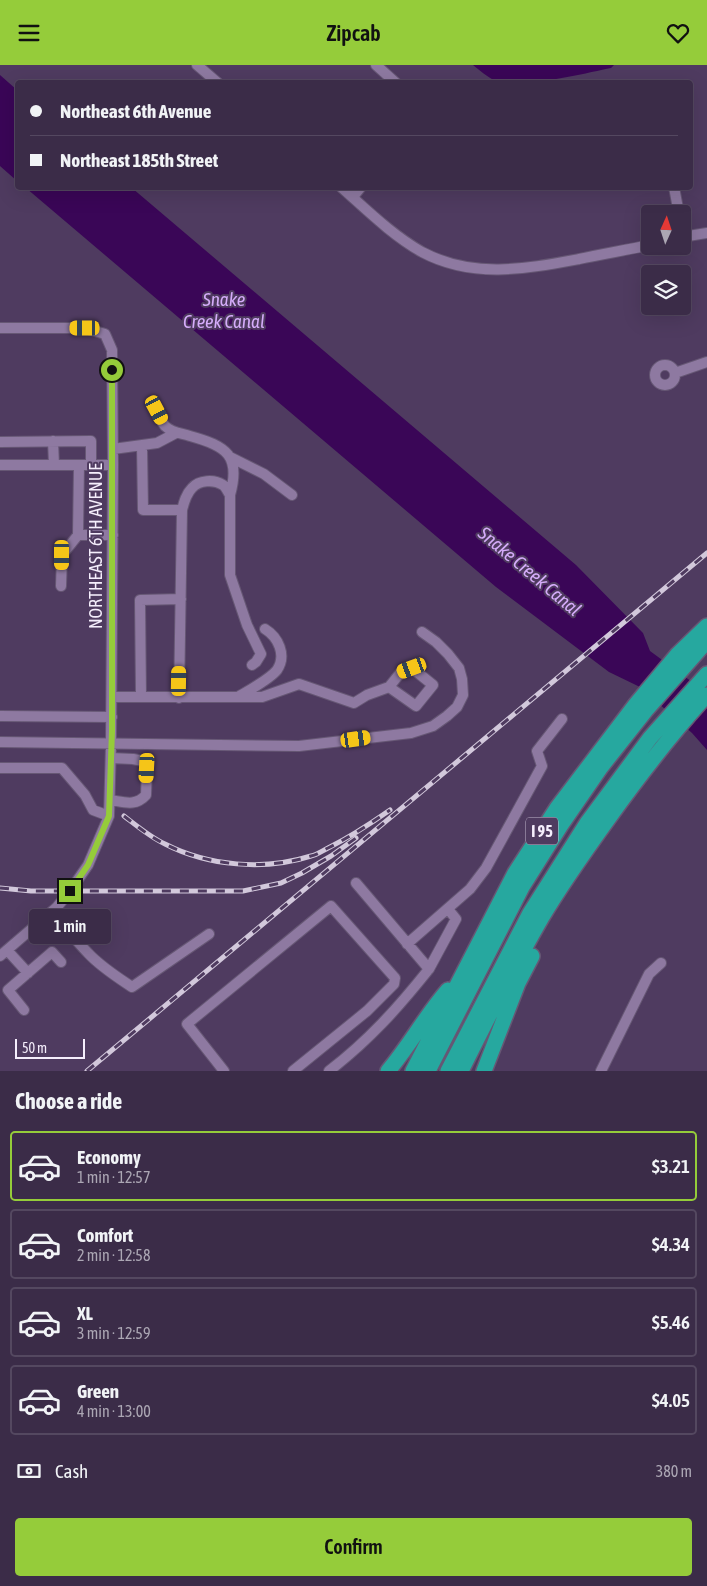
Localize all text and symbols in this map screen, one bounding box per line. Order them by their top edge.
icon: menu [15,19,43,47]
icon: heart [664,19,692,47]
text: Zipcab [326,20,381,46]
text: Northeast 6th Avenue [60,100,211,122]
text: Northeast 185th Street [60,149,218,171]
north arrow [641,205,691,255]
map controls [641,205,691,315]
button: layers [641,265,691,315]
water label: Snake Creek Canal [183,288,265,332]
car [70,321,100,336]
route start [101,359,123,381]
car [143,393,170,427]
street label: NORTHEAST 6TH AVENUE [85,463,106,629]
water label: Snake Creek Canal [473,521,586,620]
car [54,540,69,570]
car [395,656,428,680]
car [171,666,186,696]
car [340,729,371,749]
car [138,753,155,783]
road number: I 95 [526,817,558,844]
route end [59,880,81,902]
callout: 1 min [29,909,111,943]
text: 1 min [54,917,86,935]
scale bar [15,1036,85,1059]
text: 50 m [22,1040,47,1056]
text: Choose a ride [15,1088,122,1114]
icon: car [17,1144,62,1189]
text: Economy [77,1146,141,1168]
text: $3.21 [652,1155,690,1177]
text: 1 min · 12:57 [77,1168,150,1186]
icon: car [17,1222,62,1267]
text: Comfort [77,1224,133,1246]
text: $4.34 [652,1233,690,1255]
text: 2 min · 12:58 [77,1246,150,1264]
icon: car [17,1300,62,1345]
text: XL [77,1302,93,1324]
text: $5.46 [652,1311,690,1333]
text: 3 min · 12:59 [77,1324,150,1342]
icon: car [17,1378,62,1423]
text: Green [77,1380,119,1402]
text: $4.05 [652,1389,690,1411]
text: 4 min · 13:00 [77,1402,151,1420]
icon: cash [15,1457,43,1485]
text: Cash [55,1460,88,1482]
text: 380 m [656,1462,692,1480]
button: Confirm [15,1518,692,1576]

